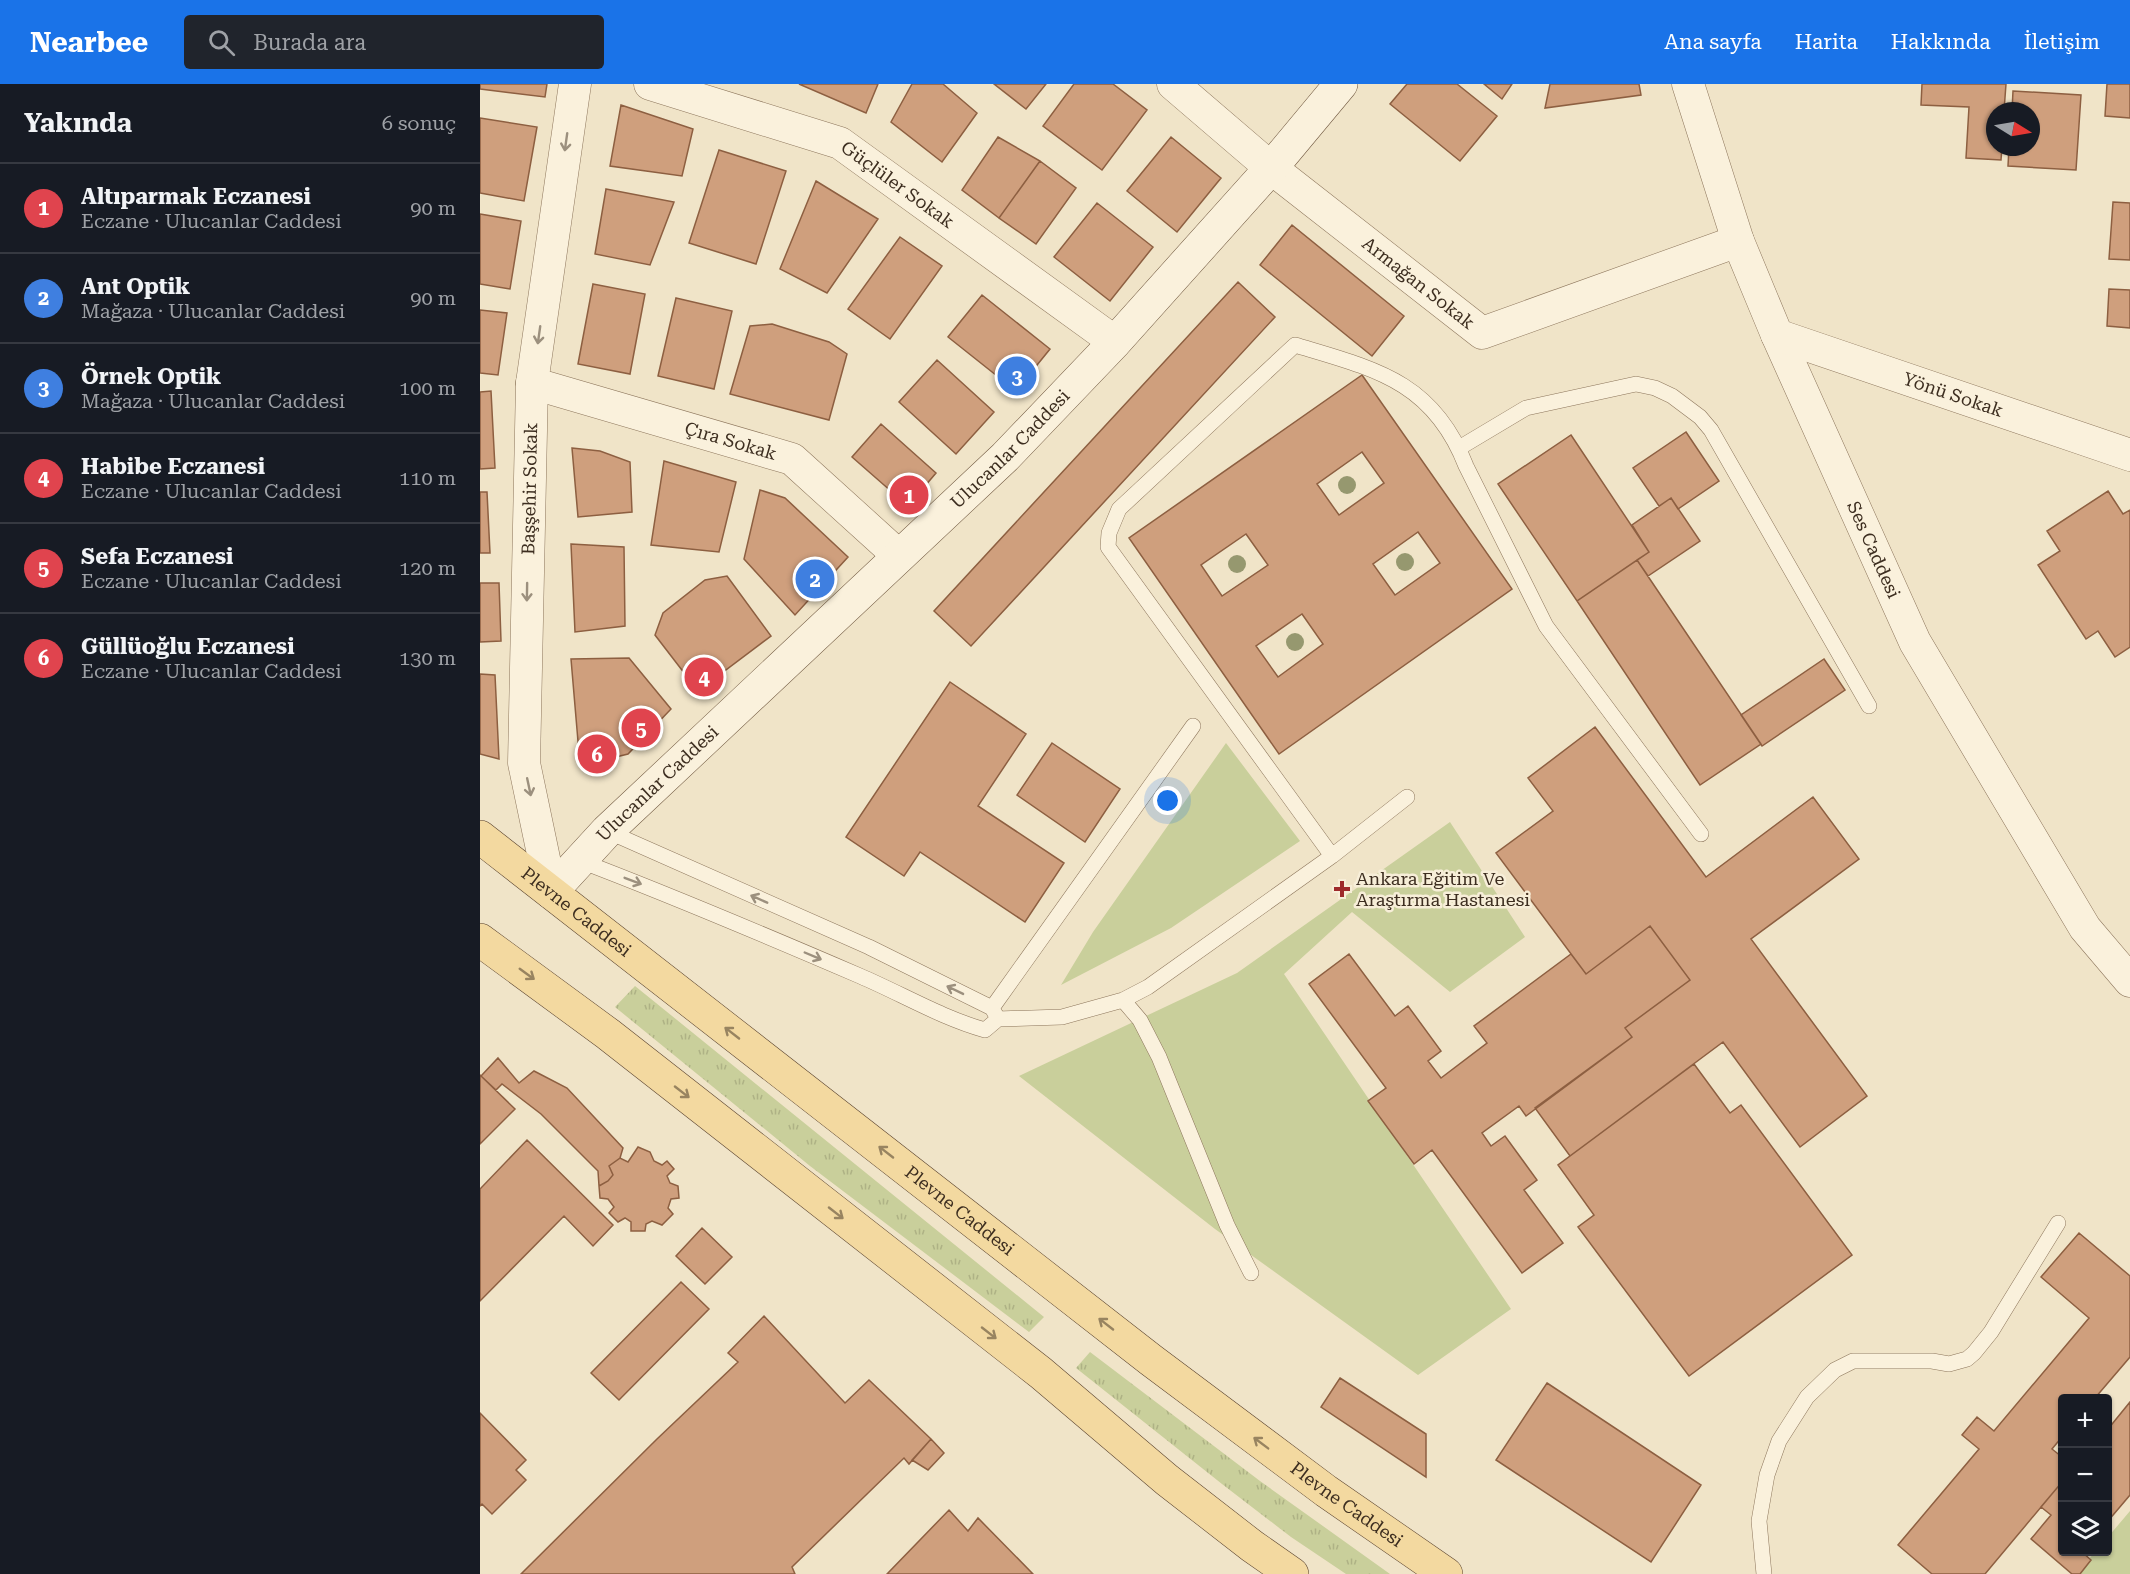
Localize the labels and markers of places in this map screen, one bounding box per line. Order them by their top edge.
pin: 3 [998,354,1036,398]
pin: 1 [890,472,928,518]
pin: 2 [796,556,834,602]
pin: 4 [684,654,724,700]
pin: 5 [622,706,660,750]
pin: 6 [578,732,616,776]
place label: Ankara Eğitim Ve Araştırma Hastanesi [1356,868,1530,910]
marker: Ankara Eğitim Ve Araştırma Hastanesi [1333,880,1351,898]

